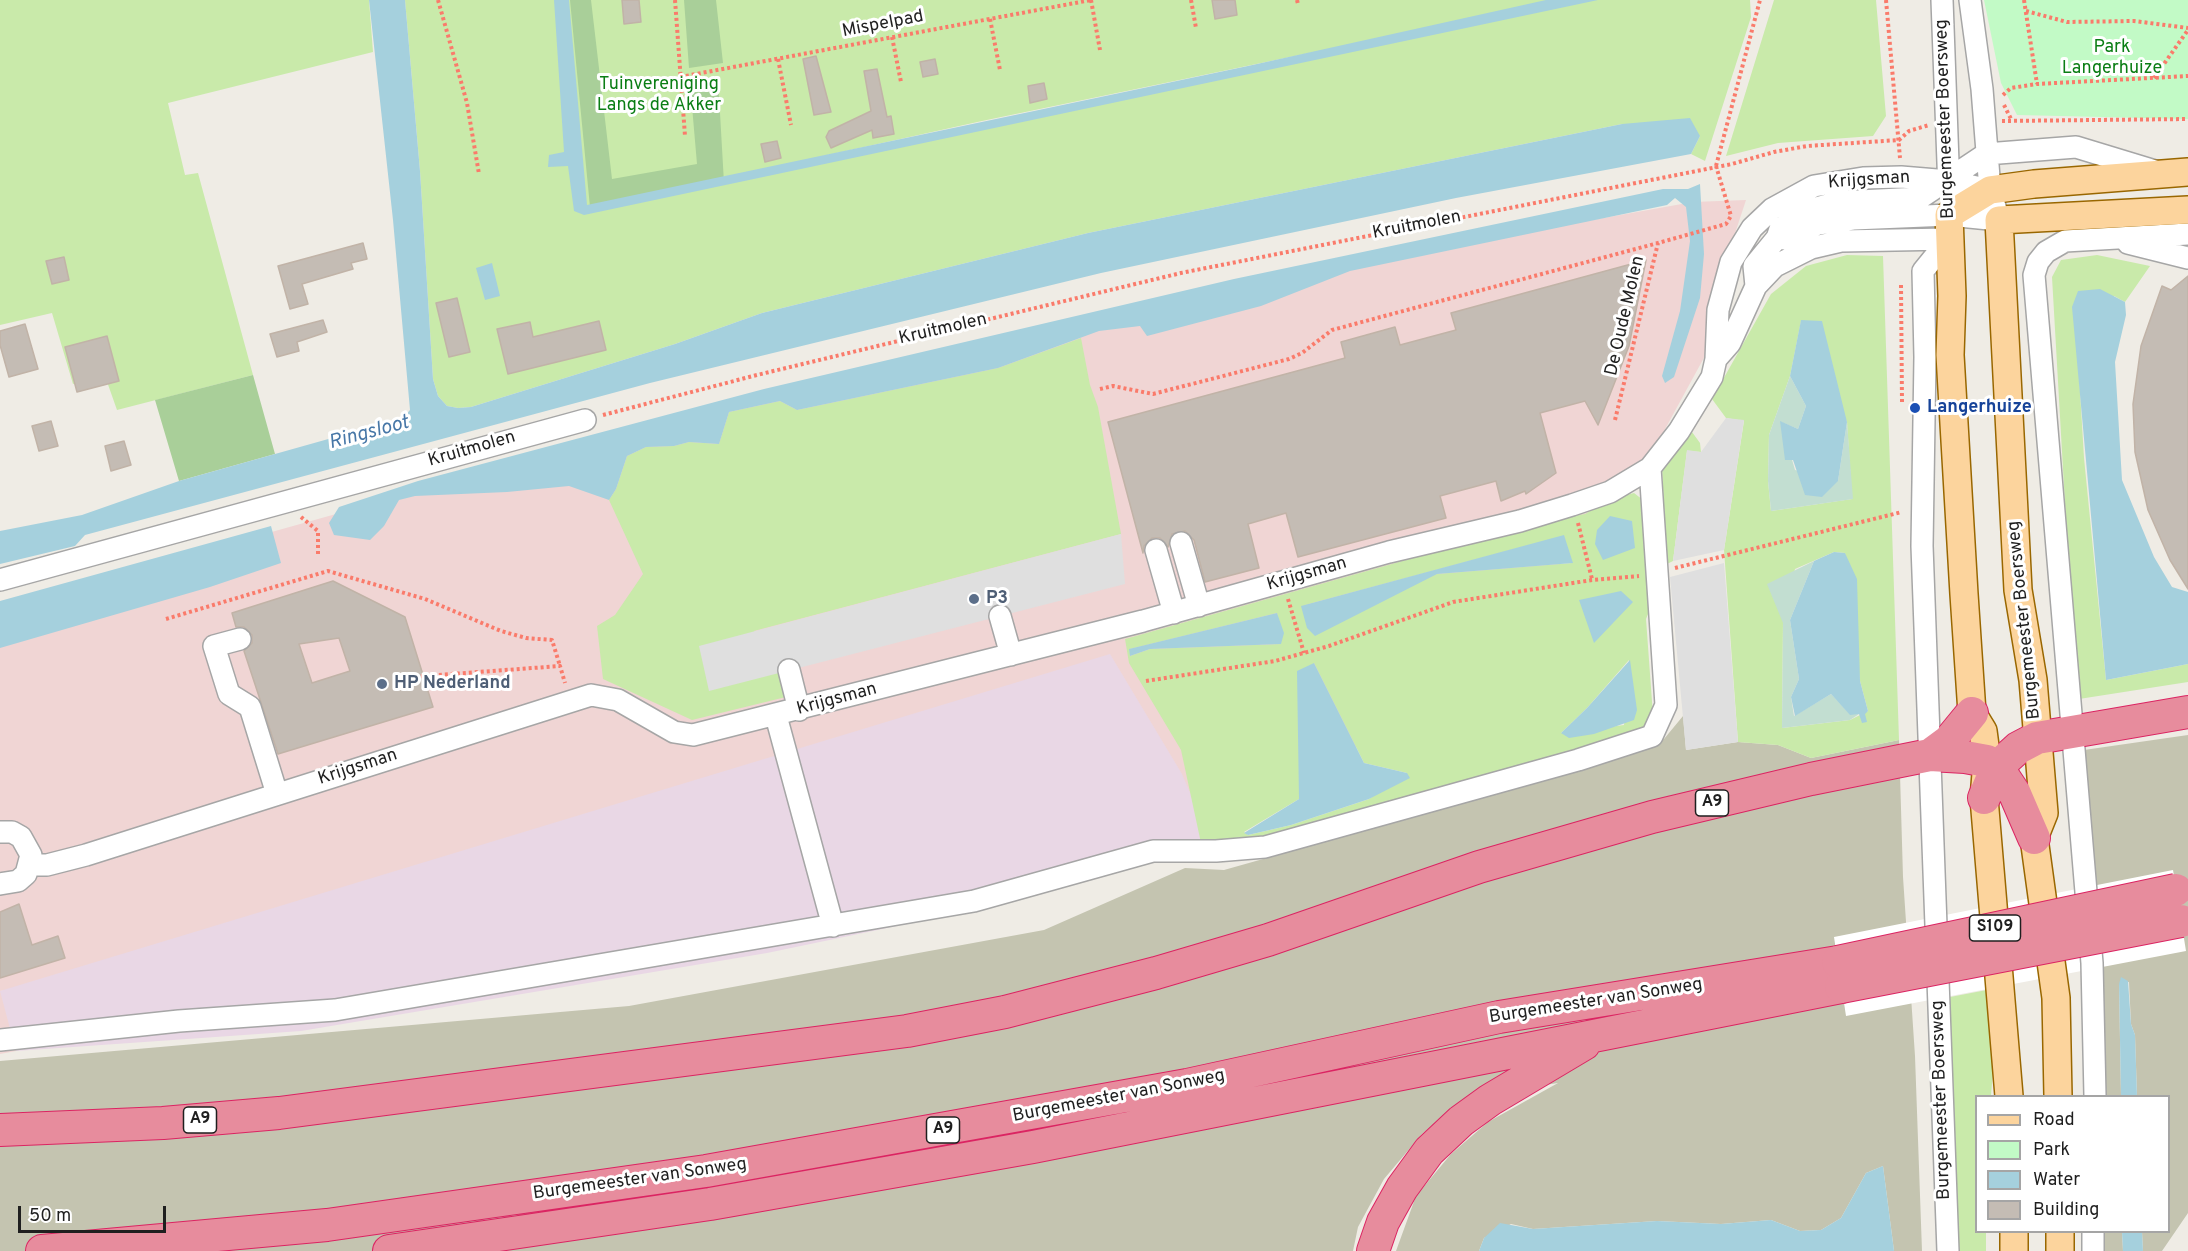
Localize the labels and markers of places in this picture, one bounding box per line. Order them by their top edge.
place label: Langerhuize [1927,397,2032,419]
marker: Langerhuize [1908,401,1922,415]
place label: P3 [986,588,1008,610]
marker: P3 [967,592,981,606]
place label: HP Nederland [394,673,511,695]
marker: HP Nederland [375,677,389,691]

